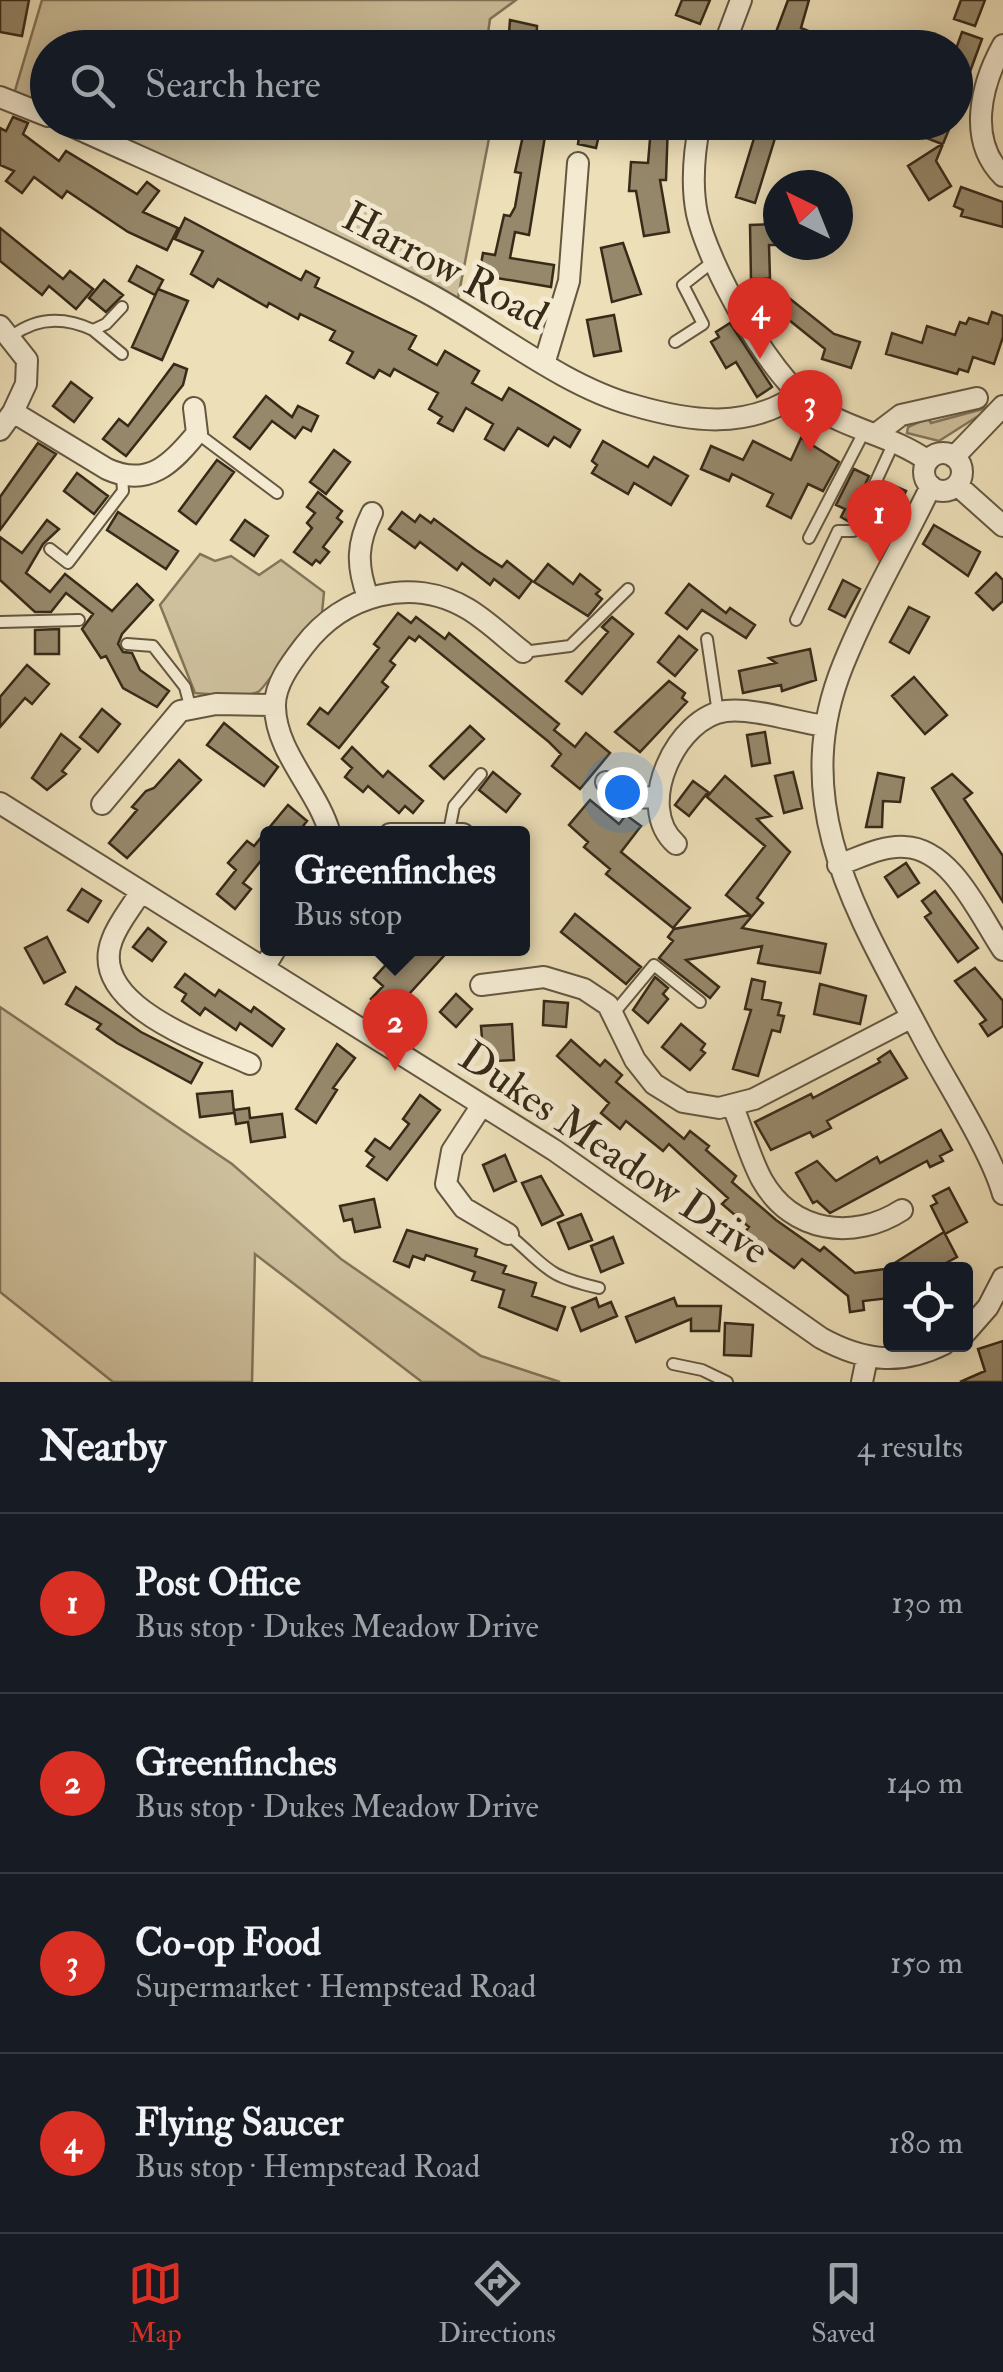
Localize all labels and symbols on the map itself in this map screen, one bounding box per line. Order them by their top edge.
north arrow [763,170,853,260]
street label: Harrow Road [333,191,557,343]
pin: 4 [728,276,792,359]
pin: 3 [778,370,842,452]
pin: 1 [846,480,912,562]
your location [597,767,648,818]
pin: 2 [362,988,428,1071]
street label: Dukes Meadow Drive [449,1031,779,1277]

